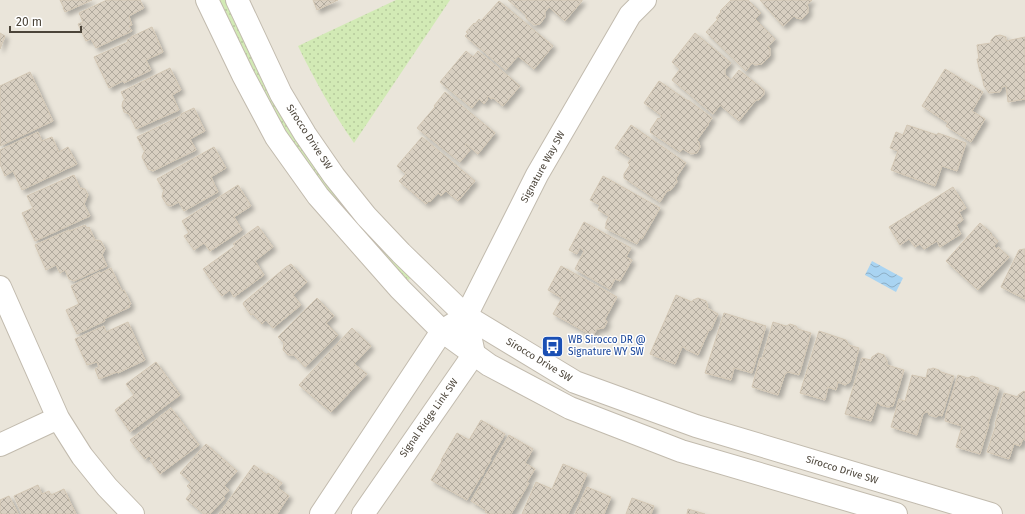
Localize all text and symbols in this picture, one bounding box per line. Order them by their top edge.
scale bar [10,8,81,34]
text: 20 m [16,15,42,29]
street label: Sirocco Drive SW [284,102,335,172]
street label: Signature Way SW [518,128,568,205]
bus stop icon: WB Sirocco DR @ Signature WY SW [539,333,565,359]
place label: WB Sirocco DR @ Signature WY SW [568,334,646,358]
street label: Sirocco Drive SW [504,336,575,385]
street label: Signal Ridge Link SW [397,376,461,460]
street label: Sirocco Drive SW [804,453,880,487]

